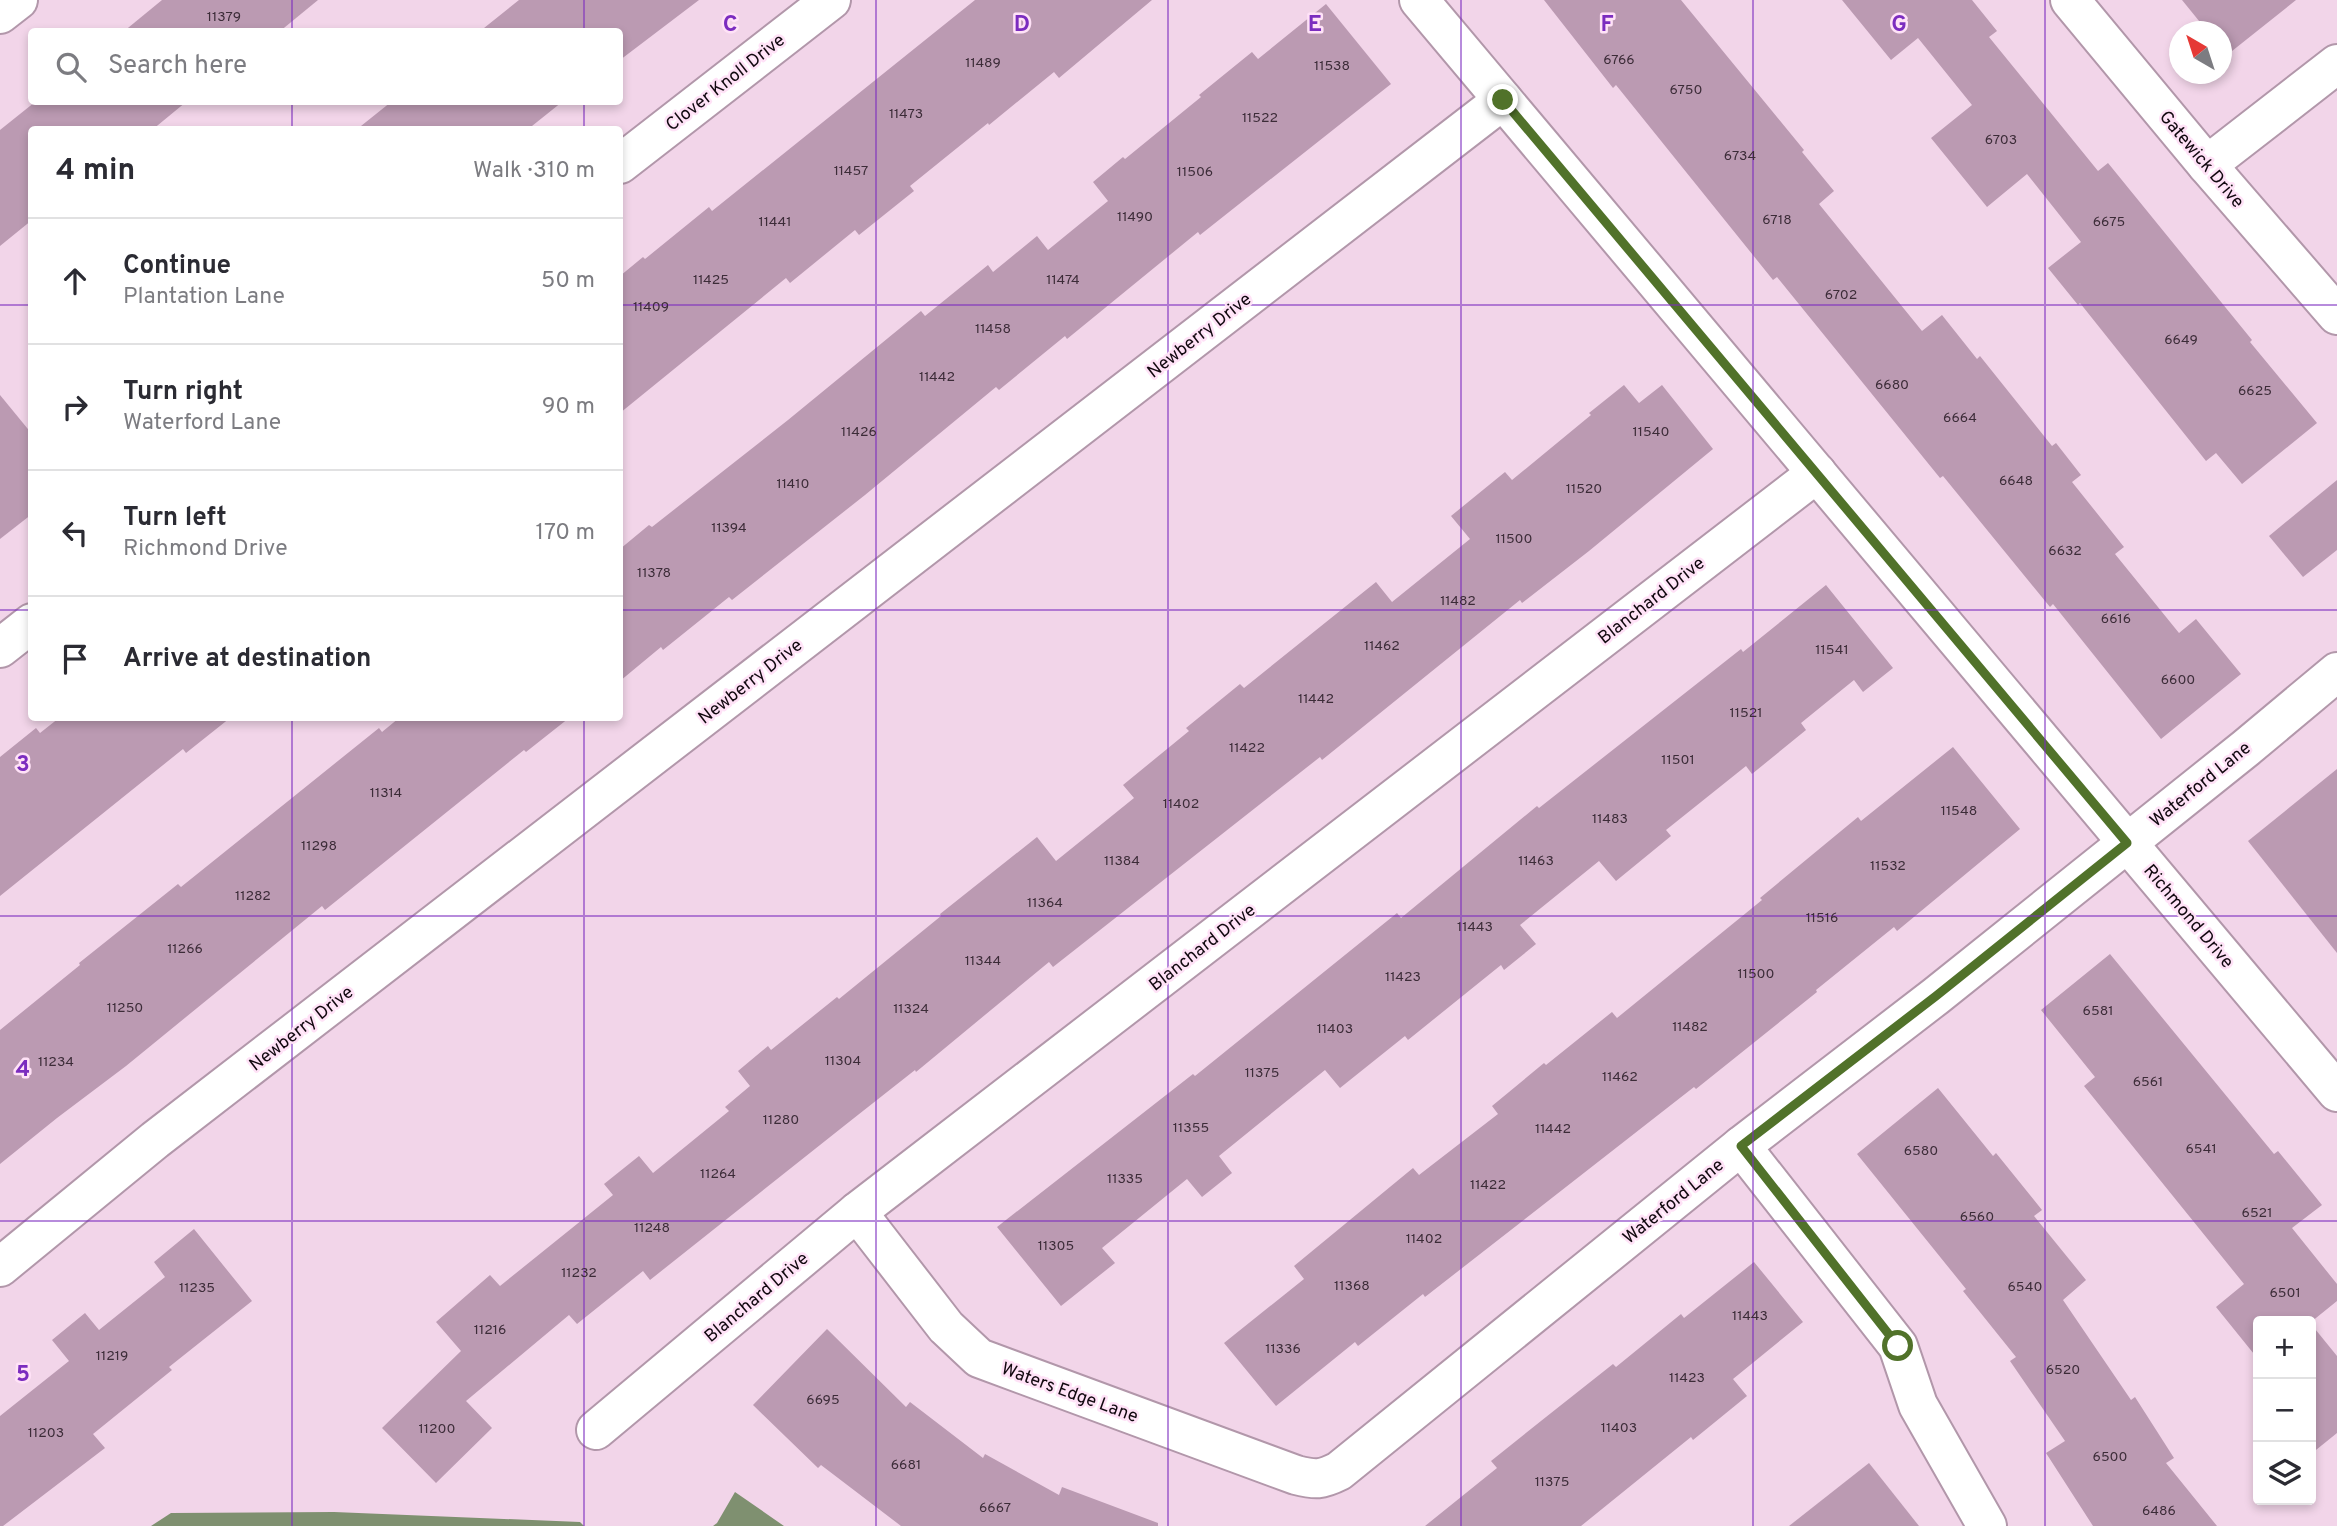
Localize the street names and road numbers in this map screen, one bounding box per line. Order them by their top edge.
street label: Clover Knoll Drive [662,29,790,137]
street label: Gatewick Drive [2153,106,2248,214]
street label: Newberry Drive [1143,288,1257,384]
street label: Blanchard Drive [1594,552,1710,650]
street label: Newberry Drive [694,634,808,730]
street label: Waterford Lane [2146,737,2256,833]
street label: Richmond Drive [2138,860,2238,974]
street label: Blanchard Drive [1145,899,1261,997]
street label: Newberry Drive [245,981,359,1077]
street label: Waterford Lane [1619,1154,1729,1250]
street label: Blanchard Drive [700,1248,814,1348]
street label: Waters Edge Lane [998,1358,1141,1429]

